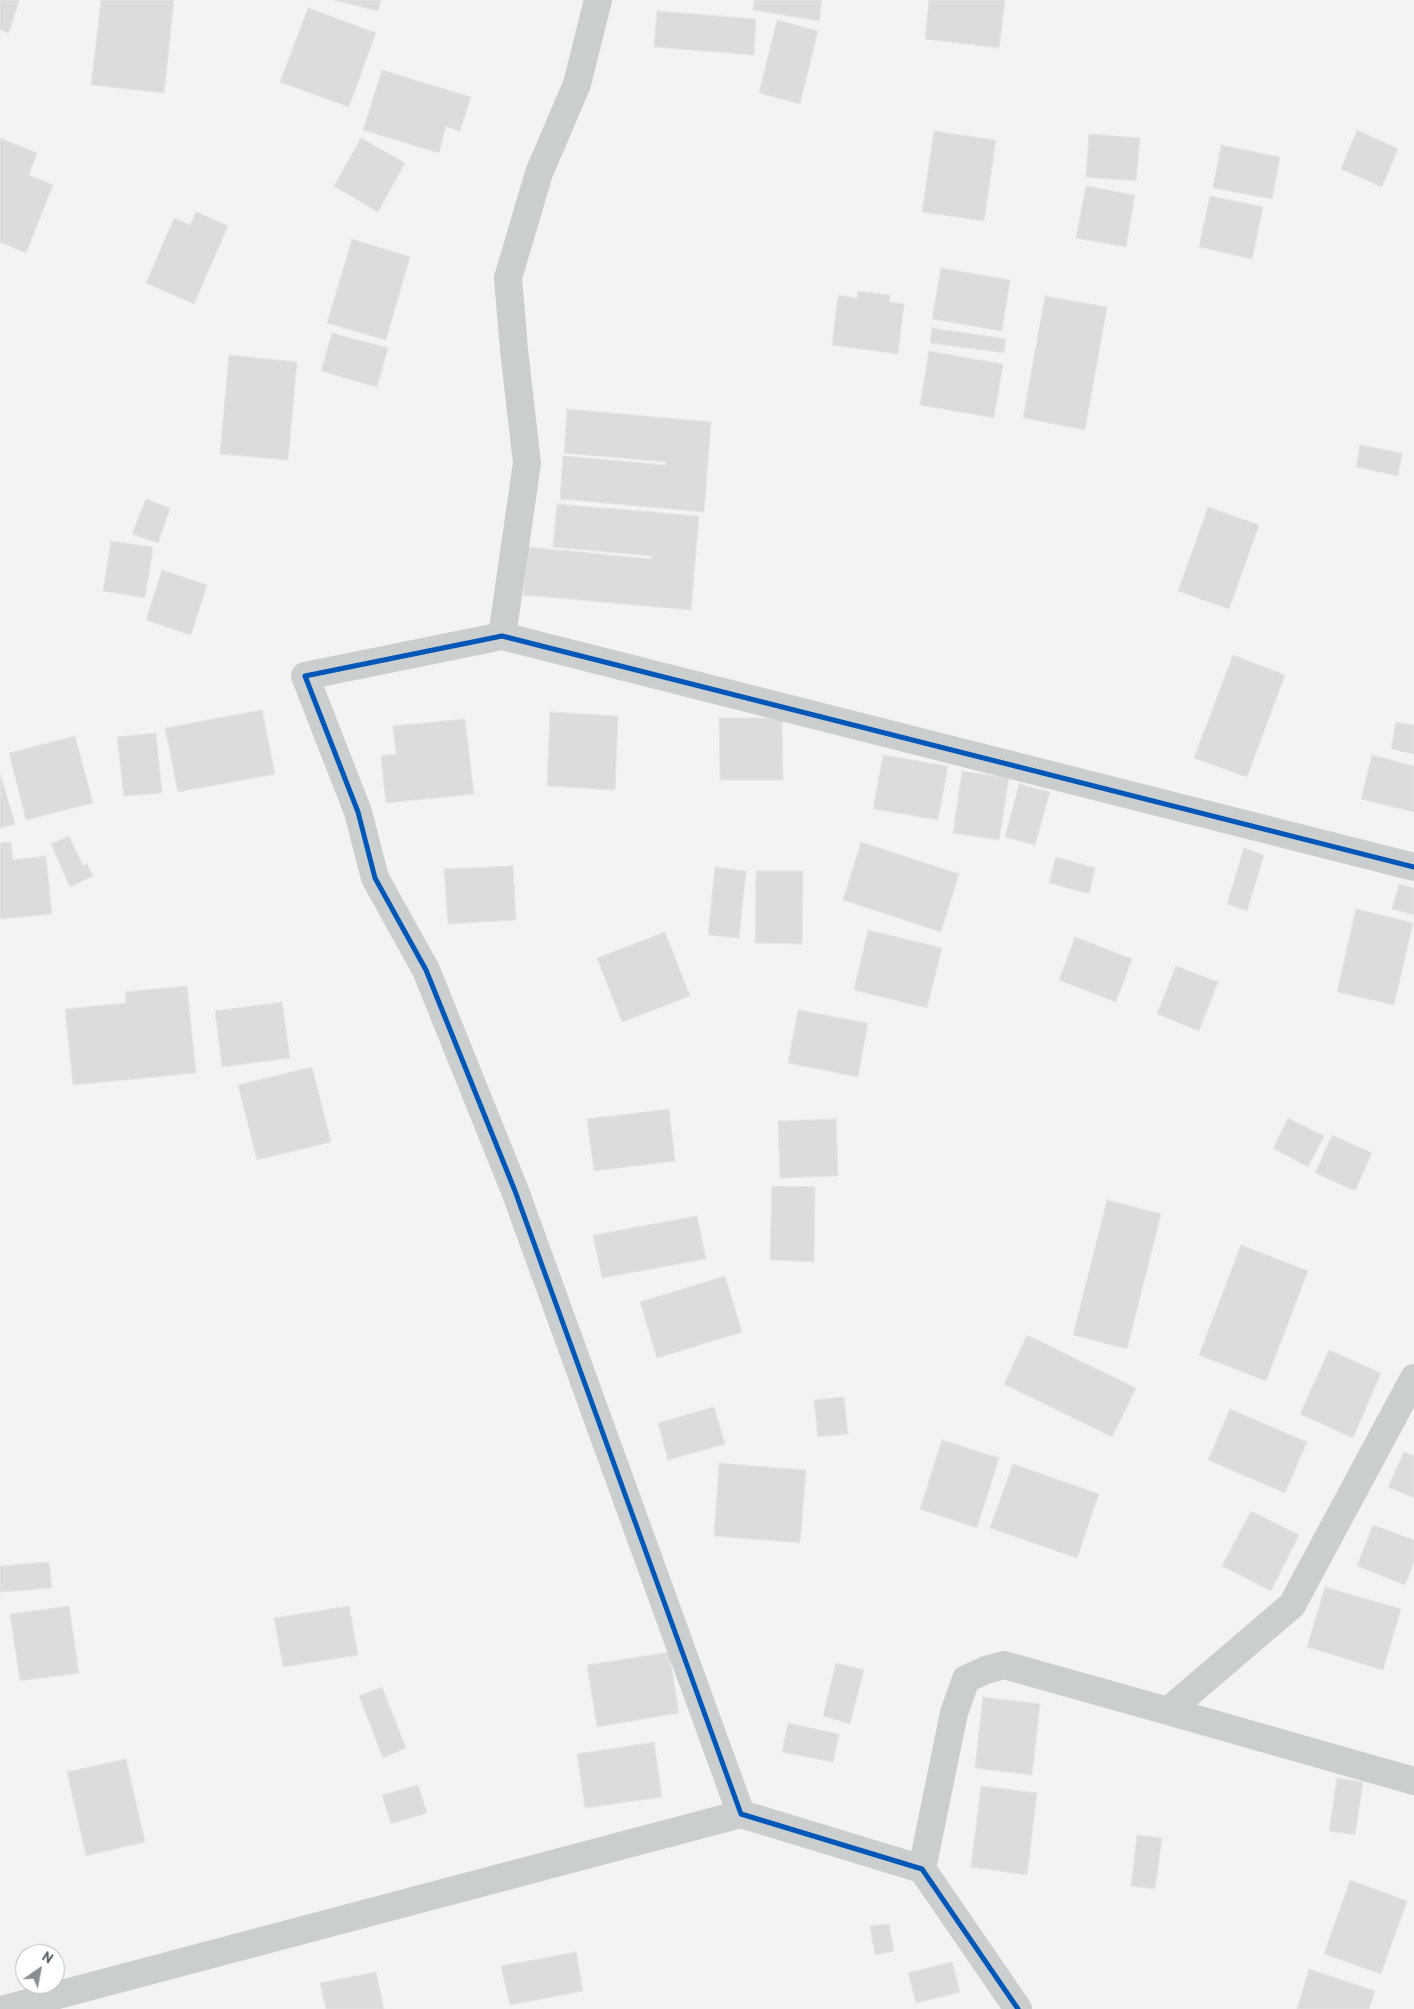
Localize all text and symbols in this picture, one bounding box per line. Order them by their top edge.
north arrow [15,1944,65,1994]
text: N [39,1947,56,1967]

